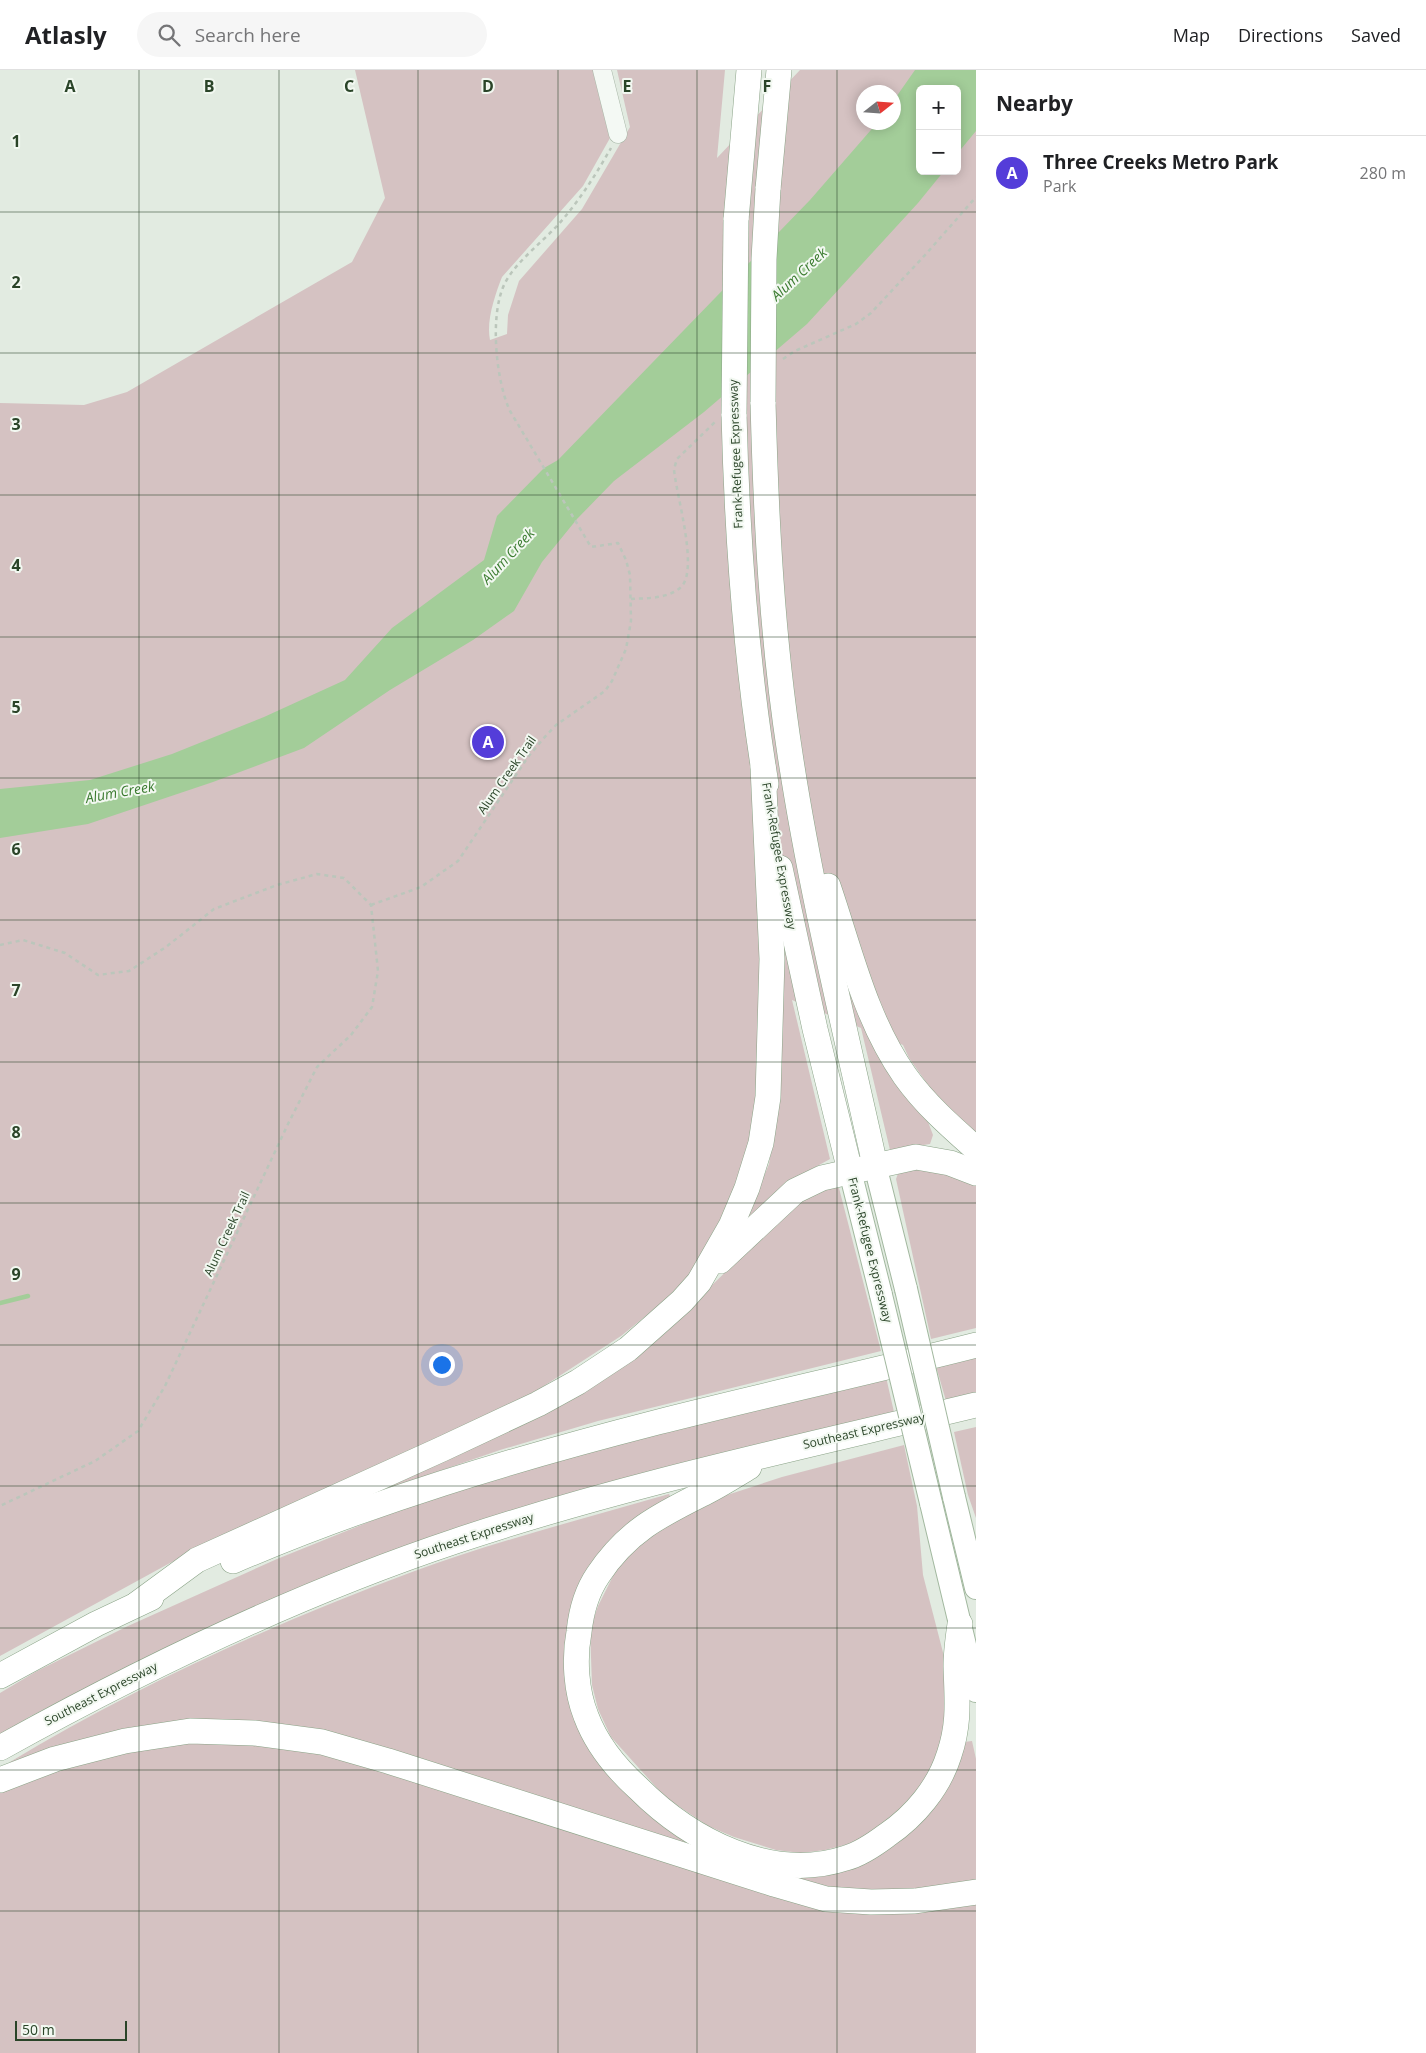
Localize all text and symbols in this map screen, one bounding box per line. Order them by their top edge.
search box [137,12,487,57]
text: Atlasly [25,18,107,51]
icon: search [155,21,183,49]
text: Search here [195,22,301,48]
text: Map [1173,23,1210,47]
text: Directions [1238,23,1323,47]
text: Saved [1351,23,1401,47]
text: A [64,75,76,97]
text: B [204,75,214,97]
text: C [344,75,354,97]
text: D [482,75,494,97]
text: E [623,75,632,97]
text: F [763,75,771,97]
north arrow [856,85,901,130]
map controls [916,85,961,175]
button: + [916,85,961,130]
text: Nearby [996,89,1073,117]
text: 1 [11,130,21,152]
button: − [916,130,961,175]
text: Three Creeks Metro Park [1043,149,1278,175]
text: A [1006,162,1018,184]
text: 280 m [1360,162,1406,184]
text: Park [1043,175,1076,197]
water label: Alum Creek [766,242,832,305]
text: 2 [11,271,21,293]
street label: Frank-Refugee Expressway [724,378,747,529]
text: 3 [11,413,21,435]
water label: Alum Creek [476,523,539,588]
text: 4 [11,554,21,576]
text: 5 [11,696,21,718]
pin: A [472,723,504,761]
street label: Alum Creek Trail [475,733,539,817]
water label: Alum Creek [83,776,157,807]
street label: Frank-Refugee Expressway [758,781,801,932]
text: 6 [11,838,21,860]
text: 7 [11,979,21,1001]
text: 8 [11,1121,21,1143]
street label: Frank-Refugee Expressway [844,1175,897,1325]
street label: Alum Creek Trail [199,1189,254,1279]
text: 9 [11,1263,21,1285]
your location [429,1352,455,1378]
street label: Southeast Expressway [801,1408,927,1453]
street label: Southeast Expressway [412,1508,537,1563]
street label: Southeast Expressway [41,1657,161,1729]
scale bar [15,2018,128,2041]
text: 50 m [22,2020,55,2039]

